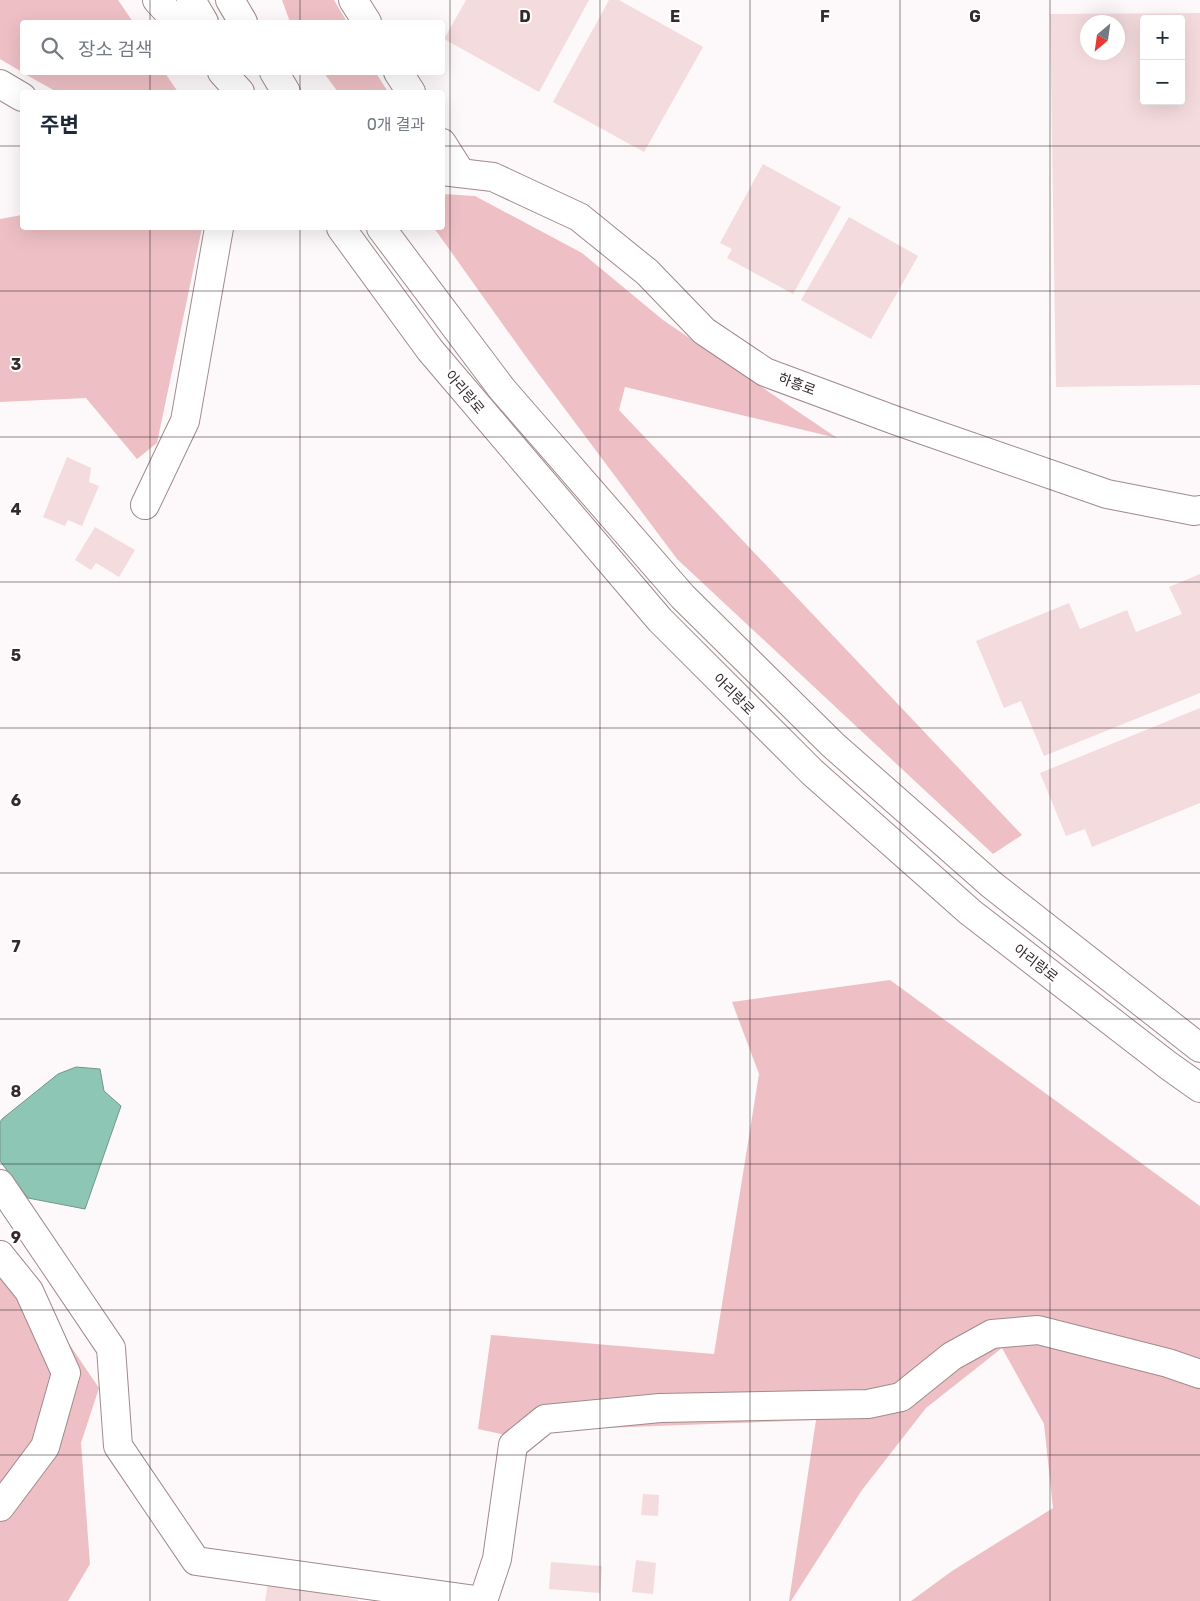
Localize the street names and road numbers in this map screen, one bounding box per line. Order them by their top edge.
street label: 아리랑로 [442,367,488,418]
street label: 하흥로 [776,370,818,399]
street label: 아리랑로 [709,670,758,719]
street label: 아리랑로 [1010,941,1061,986]

